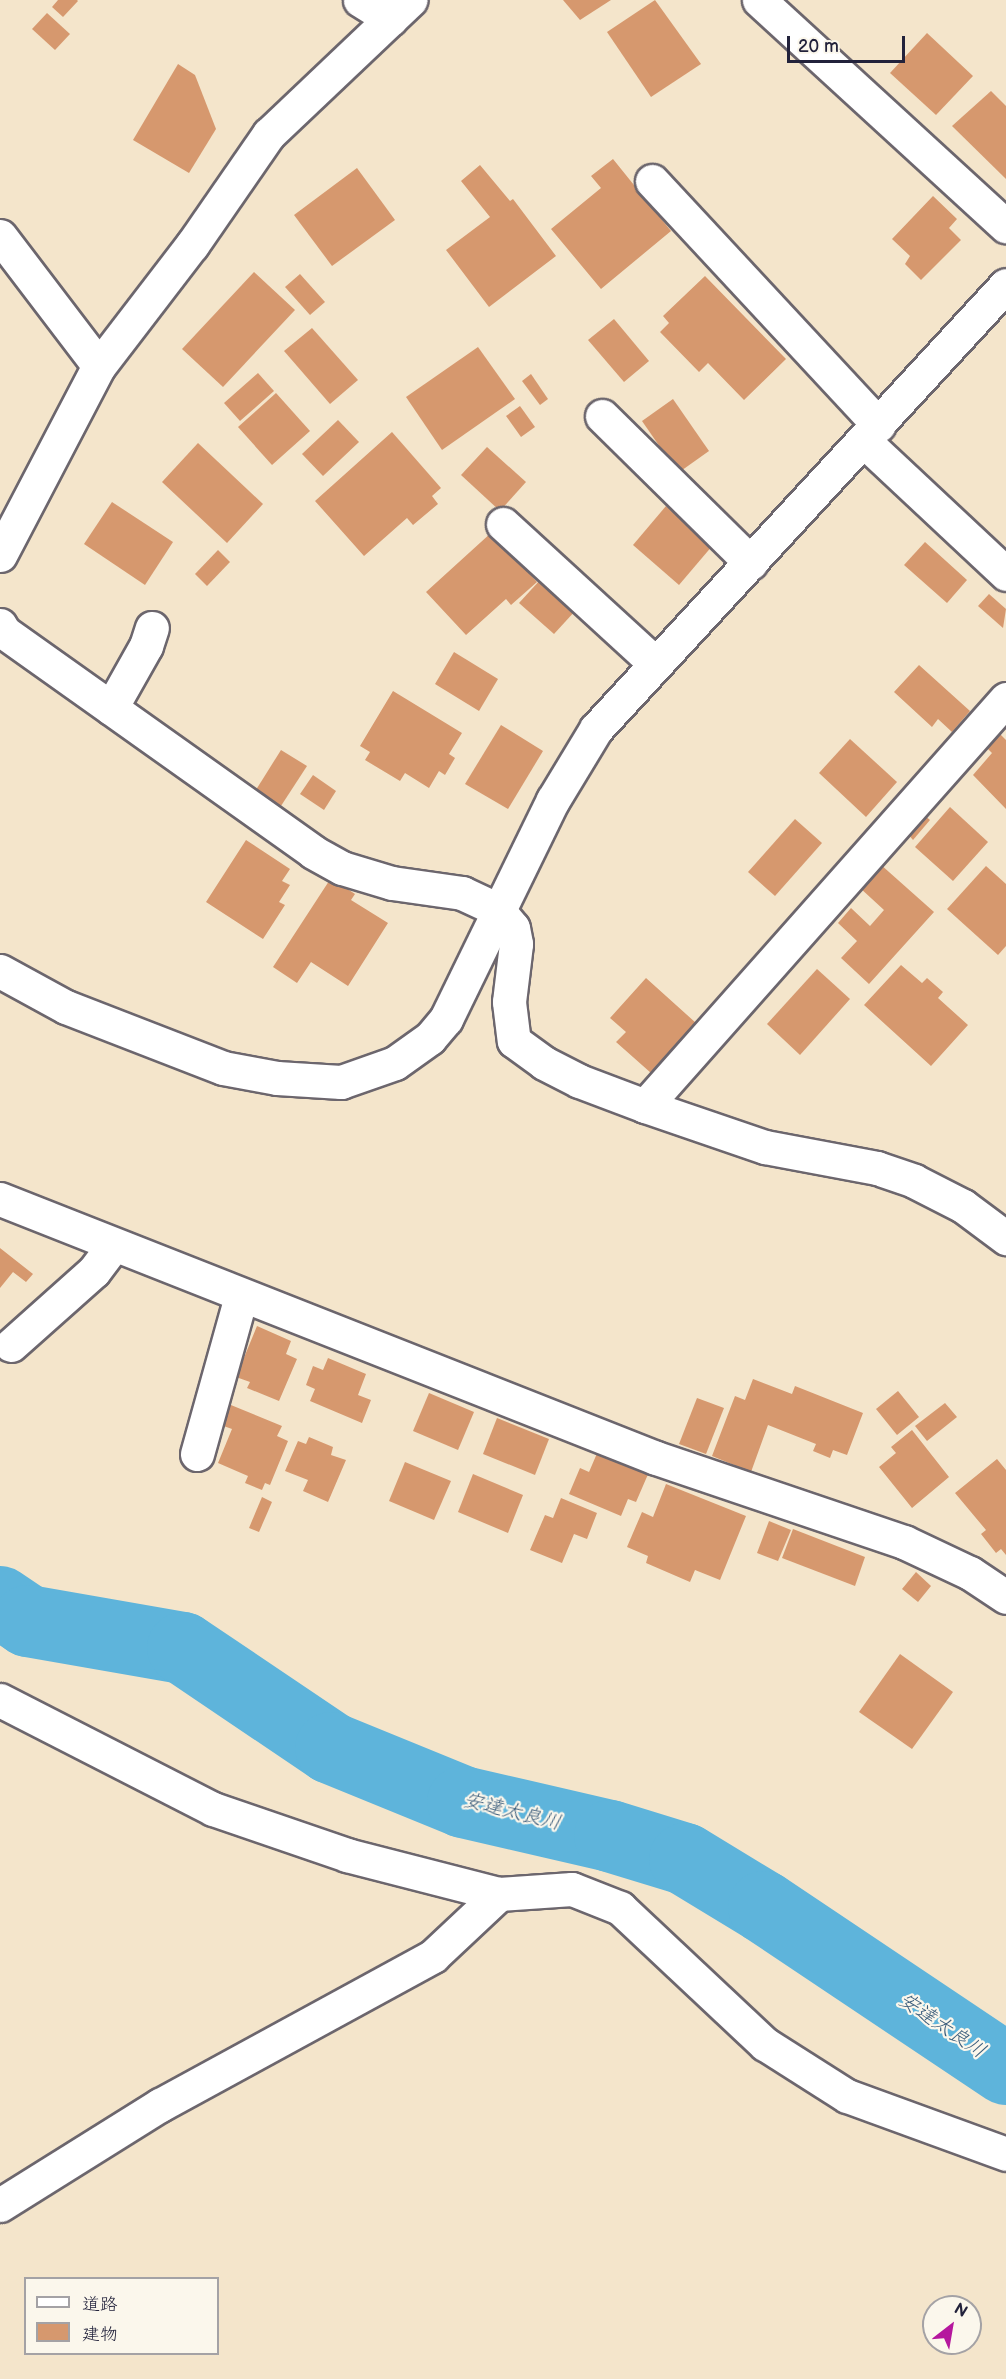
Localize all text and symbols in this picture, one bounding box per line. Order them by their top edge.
scale bar [790,24,908,62]
text: 20 m [798,36,839,57]
water label: 安達太良川 [461,1788,563,1836]
water label: 安達太良川 [894,1988,990,2064]
legend [24,2277,219,2355]
text: 道路 [82,2294,118,2315]
north arrow [922,2295,982,2355]
text: N [950,2300,971,2322]
text: 建物 [82,2324,118,2345]

